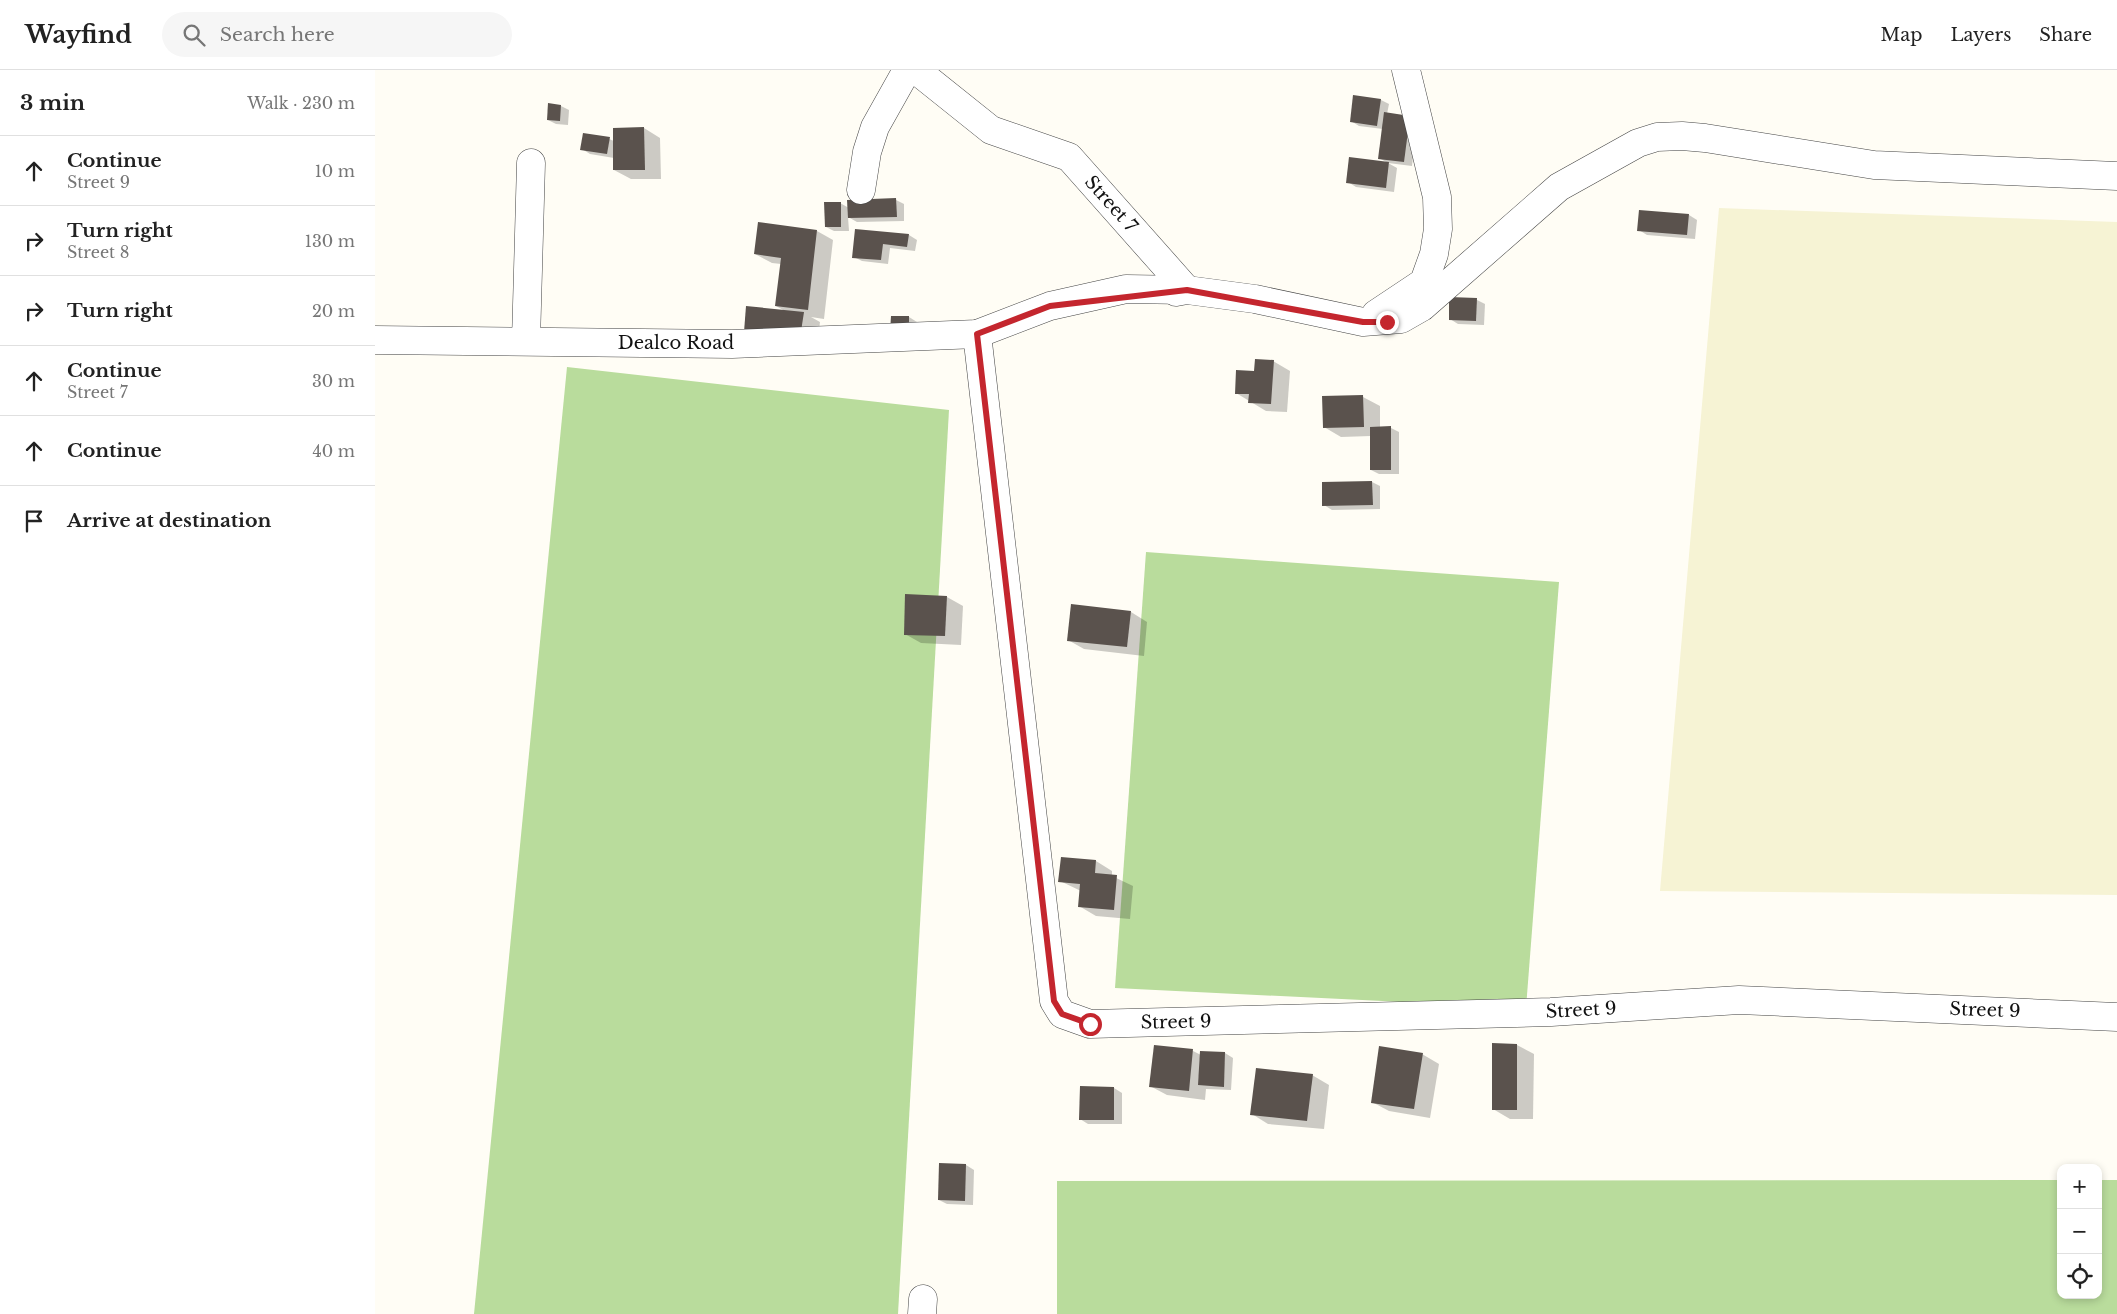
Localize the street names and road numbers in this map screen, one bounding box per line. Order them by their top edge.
street label: Street 7 [1080,171,1143,237]
street label: Dealco Road [618,332,734,354]
street label: Street 9 [1545,997,1617,1023]
street label: Street 9 [1949,998,2021,1022]
street label: Street 9 [1140,1010,1212,1034]

